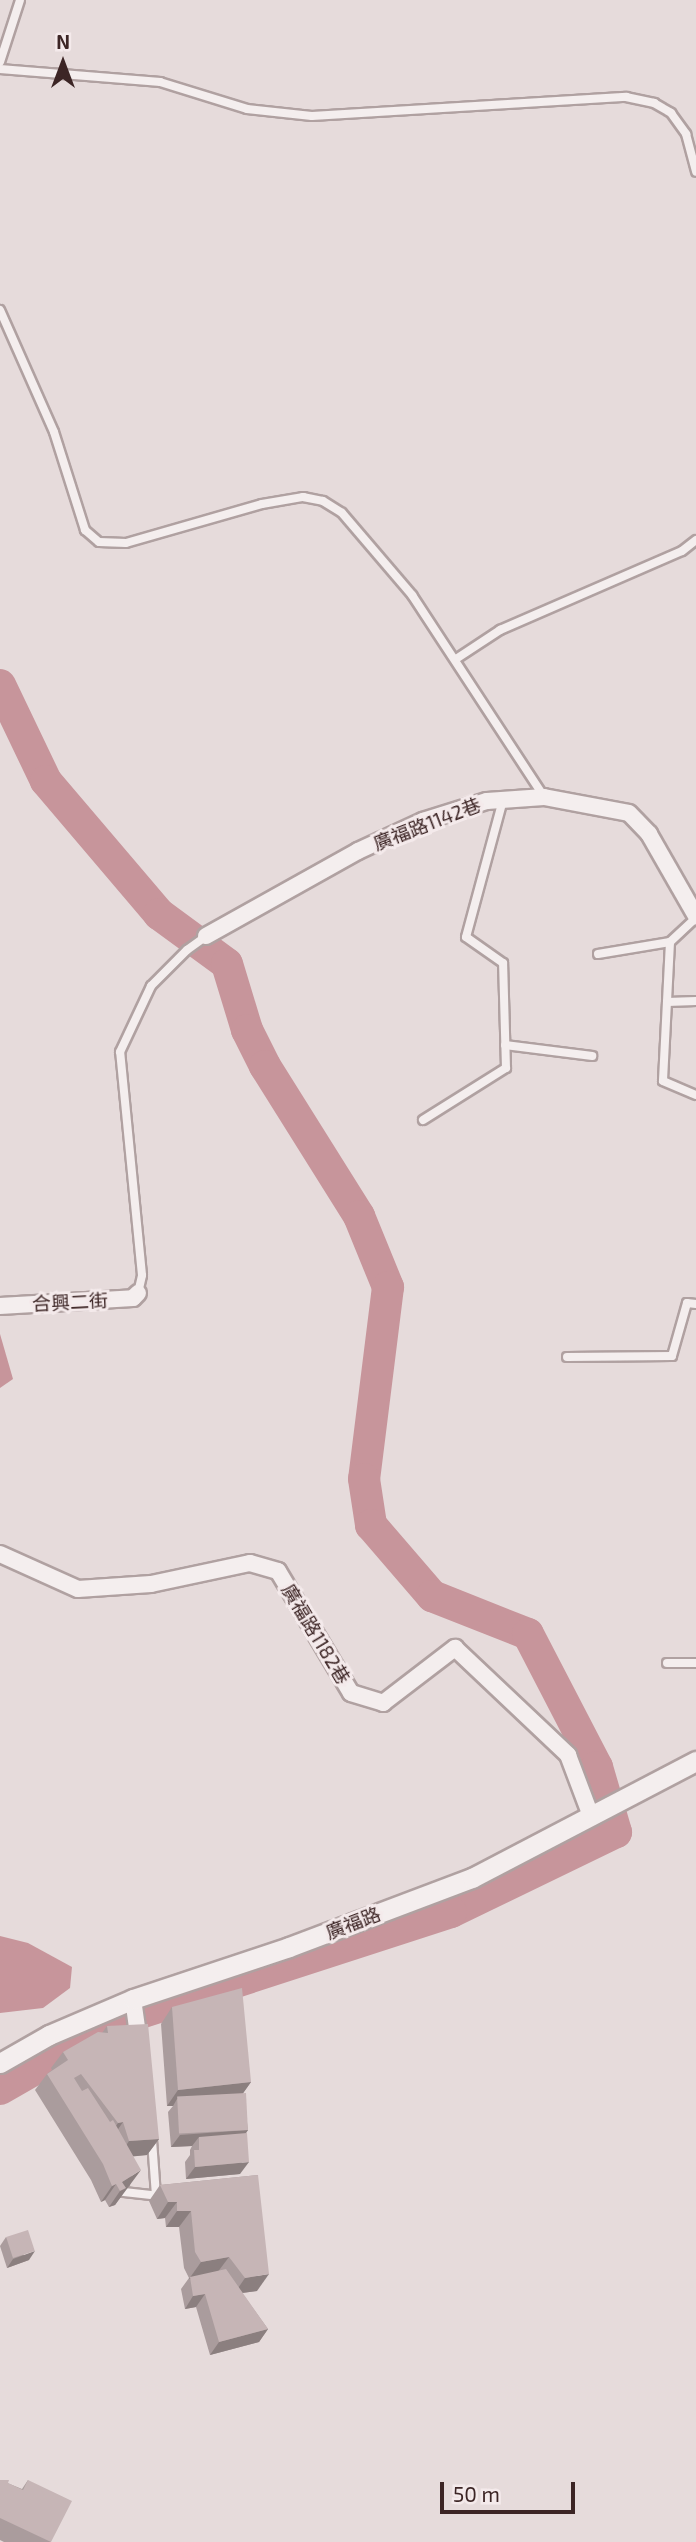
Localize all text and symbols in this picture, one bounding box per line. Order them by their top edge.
north arrow [28,28,98,98]
text: N [56,30,70,53]
street label: 廣福路1142巷 [370,793,484,855]
street label: 合興二街 [31,1289,109,1315]
street label: 廣福路1182巷 [277,1580,355,1688]
street label: 廣福路 [322,1902,384,1944]
scale bar [444,2468,579,2512]
text: 50 m [453,2481,500,2506]

